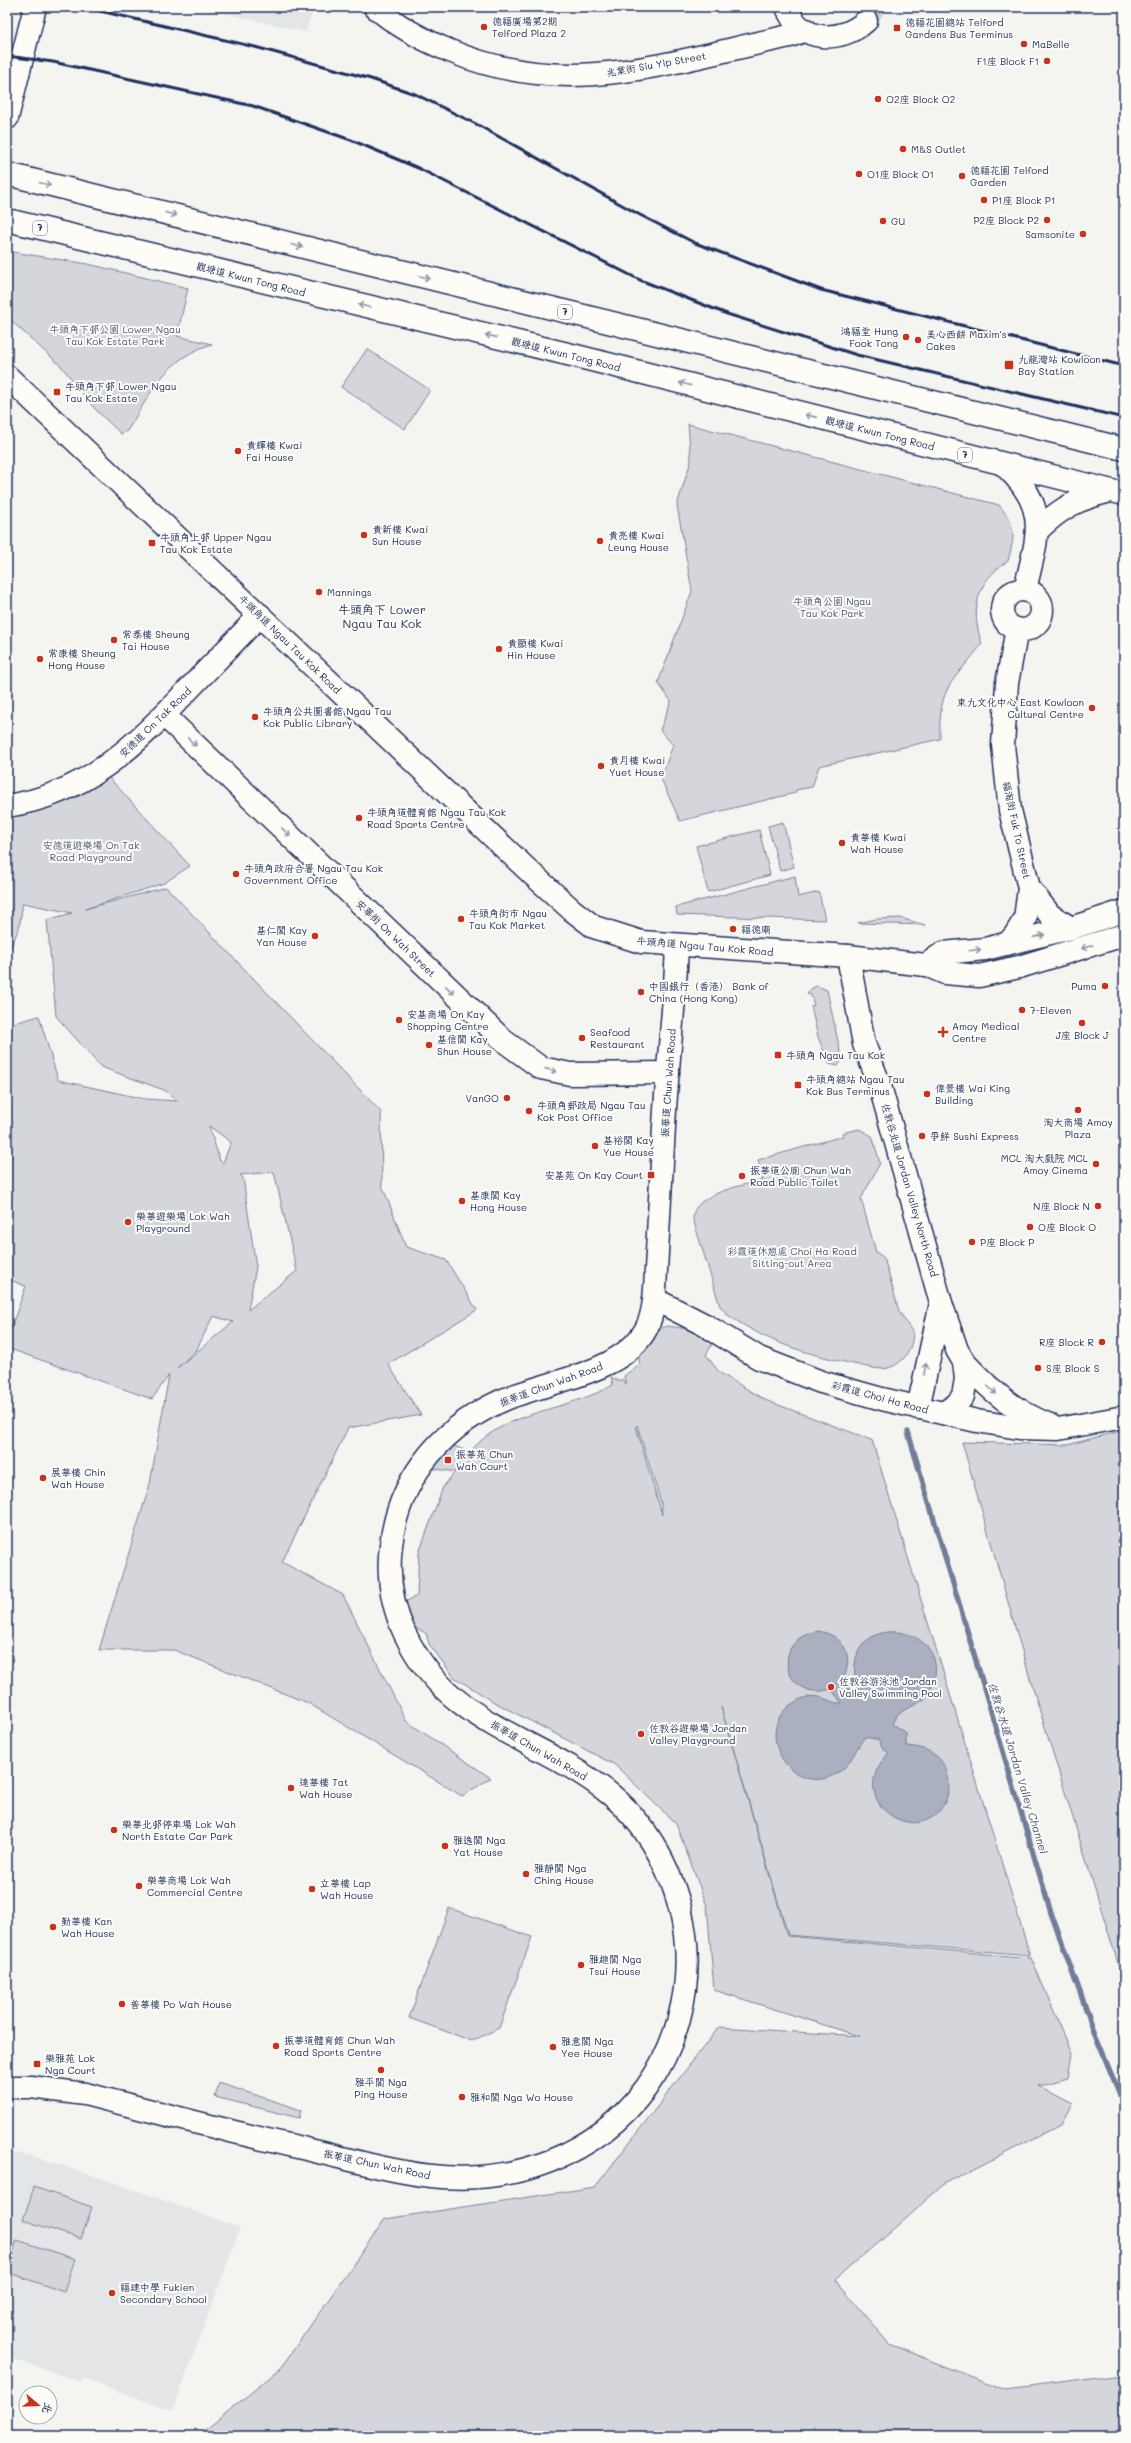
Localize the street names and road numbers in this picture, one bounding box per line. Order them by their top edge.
street label: 兆業街 Siu Yip Street [605,48,707,80]
road number: 7 [33,221,47,235]
street label: 觀塘道 Kwun Tong Road [195,259,307,299]
road number: 7 [558,305,572,319]
street label: 觀塘道 Kwun Tong Road [510,334,622,374]
street label: 觀塘道 Kwun Tong Road [824,413,936,453]
road number: 7 [958,448,972,462]
street label: 牛頭角道 Ngau Tau Kok Road [236,591,344,697]
street label: 安德道 On Tak Road [116,684,194,760]
street label: 福淘街 Fuk To Street [1000,780,1034,880]
street label: 安華街 On Wah Street [353,896,439,980]
street label: 牛頭角道 Ngau Tau Kok Road [636,933,774,959]
street label: 振華道 Chun Wah Road [657,1028,679,1138]
street label: 佐敦谷北道 Jordan Valley North Road [879,1102,941,1278]
street label: 振華道 Chun Wah Road [497,1359,605,1409]
street label: 彩霞道 Choi Ha Road [830,1377,930,1417]
street label: 振華道 Chun Wah Road [488,1717,590,1783]
street label: 振華道 Chun Wah Road [322,2146,432,2182]

